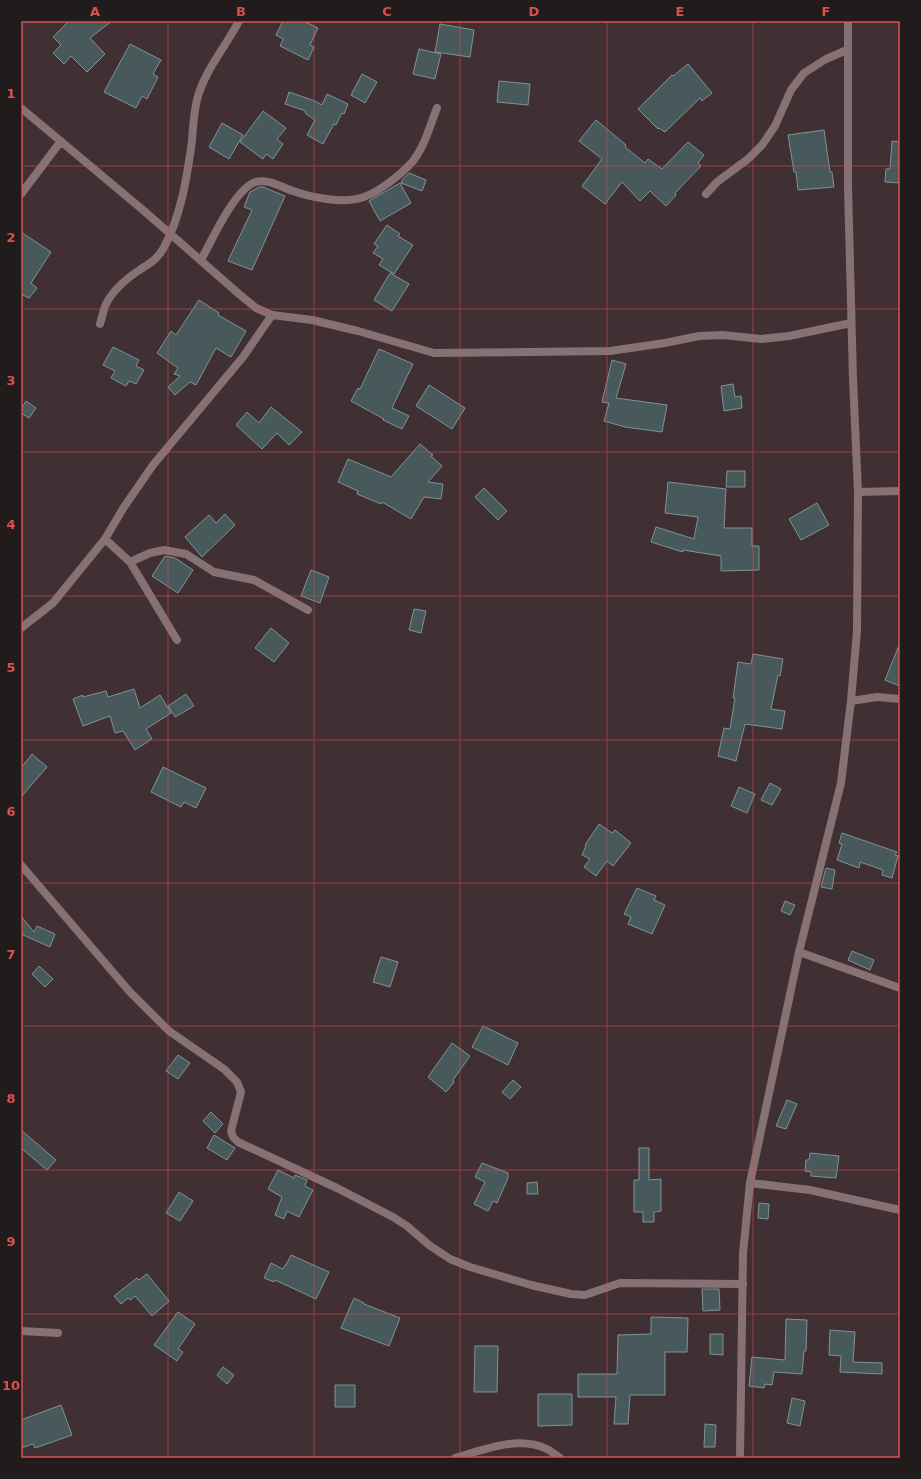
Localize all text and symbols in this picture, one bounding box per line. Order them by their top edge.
text: A [90,4,100,19]
text: B [236,4,246,19]
text: C [382,4,392,19]
text: D [529,4,540,19]
text: E [676,4,684,19]
text: F [822,4,830,19]
text: 1 [6,86,16,101]
text: 2 [6,230,16,245]
text: 3 [6,373,16,388]
text: 4 [6,517,16,532]
text: 5 [6,660,16,675]
text: 6 [6,804,16,819]
text: 7 [6,947,16,962]
text: 8 [6,1091,16,1106]
text: 9 [6,1234,16,1249]
text: 10 [2,1378,20,1393]

